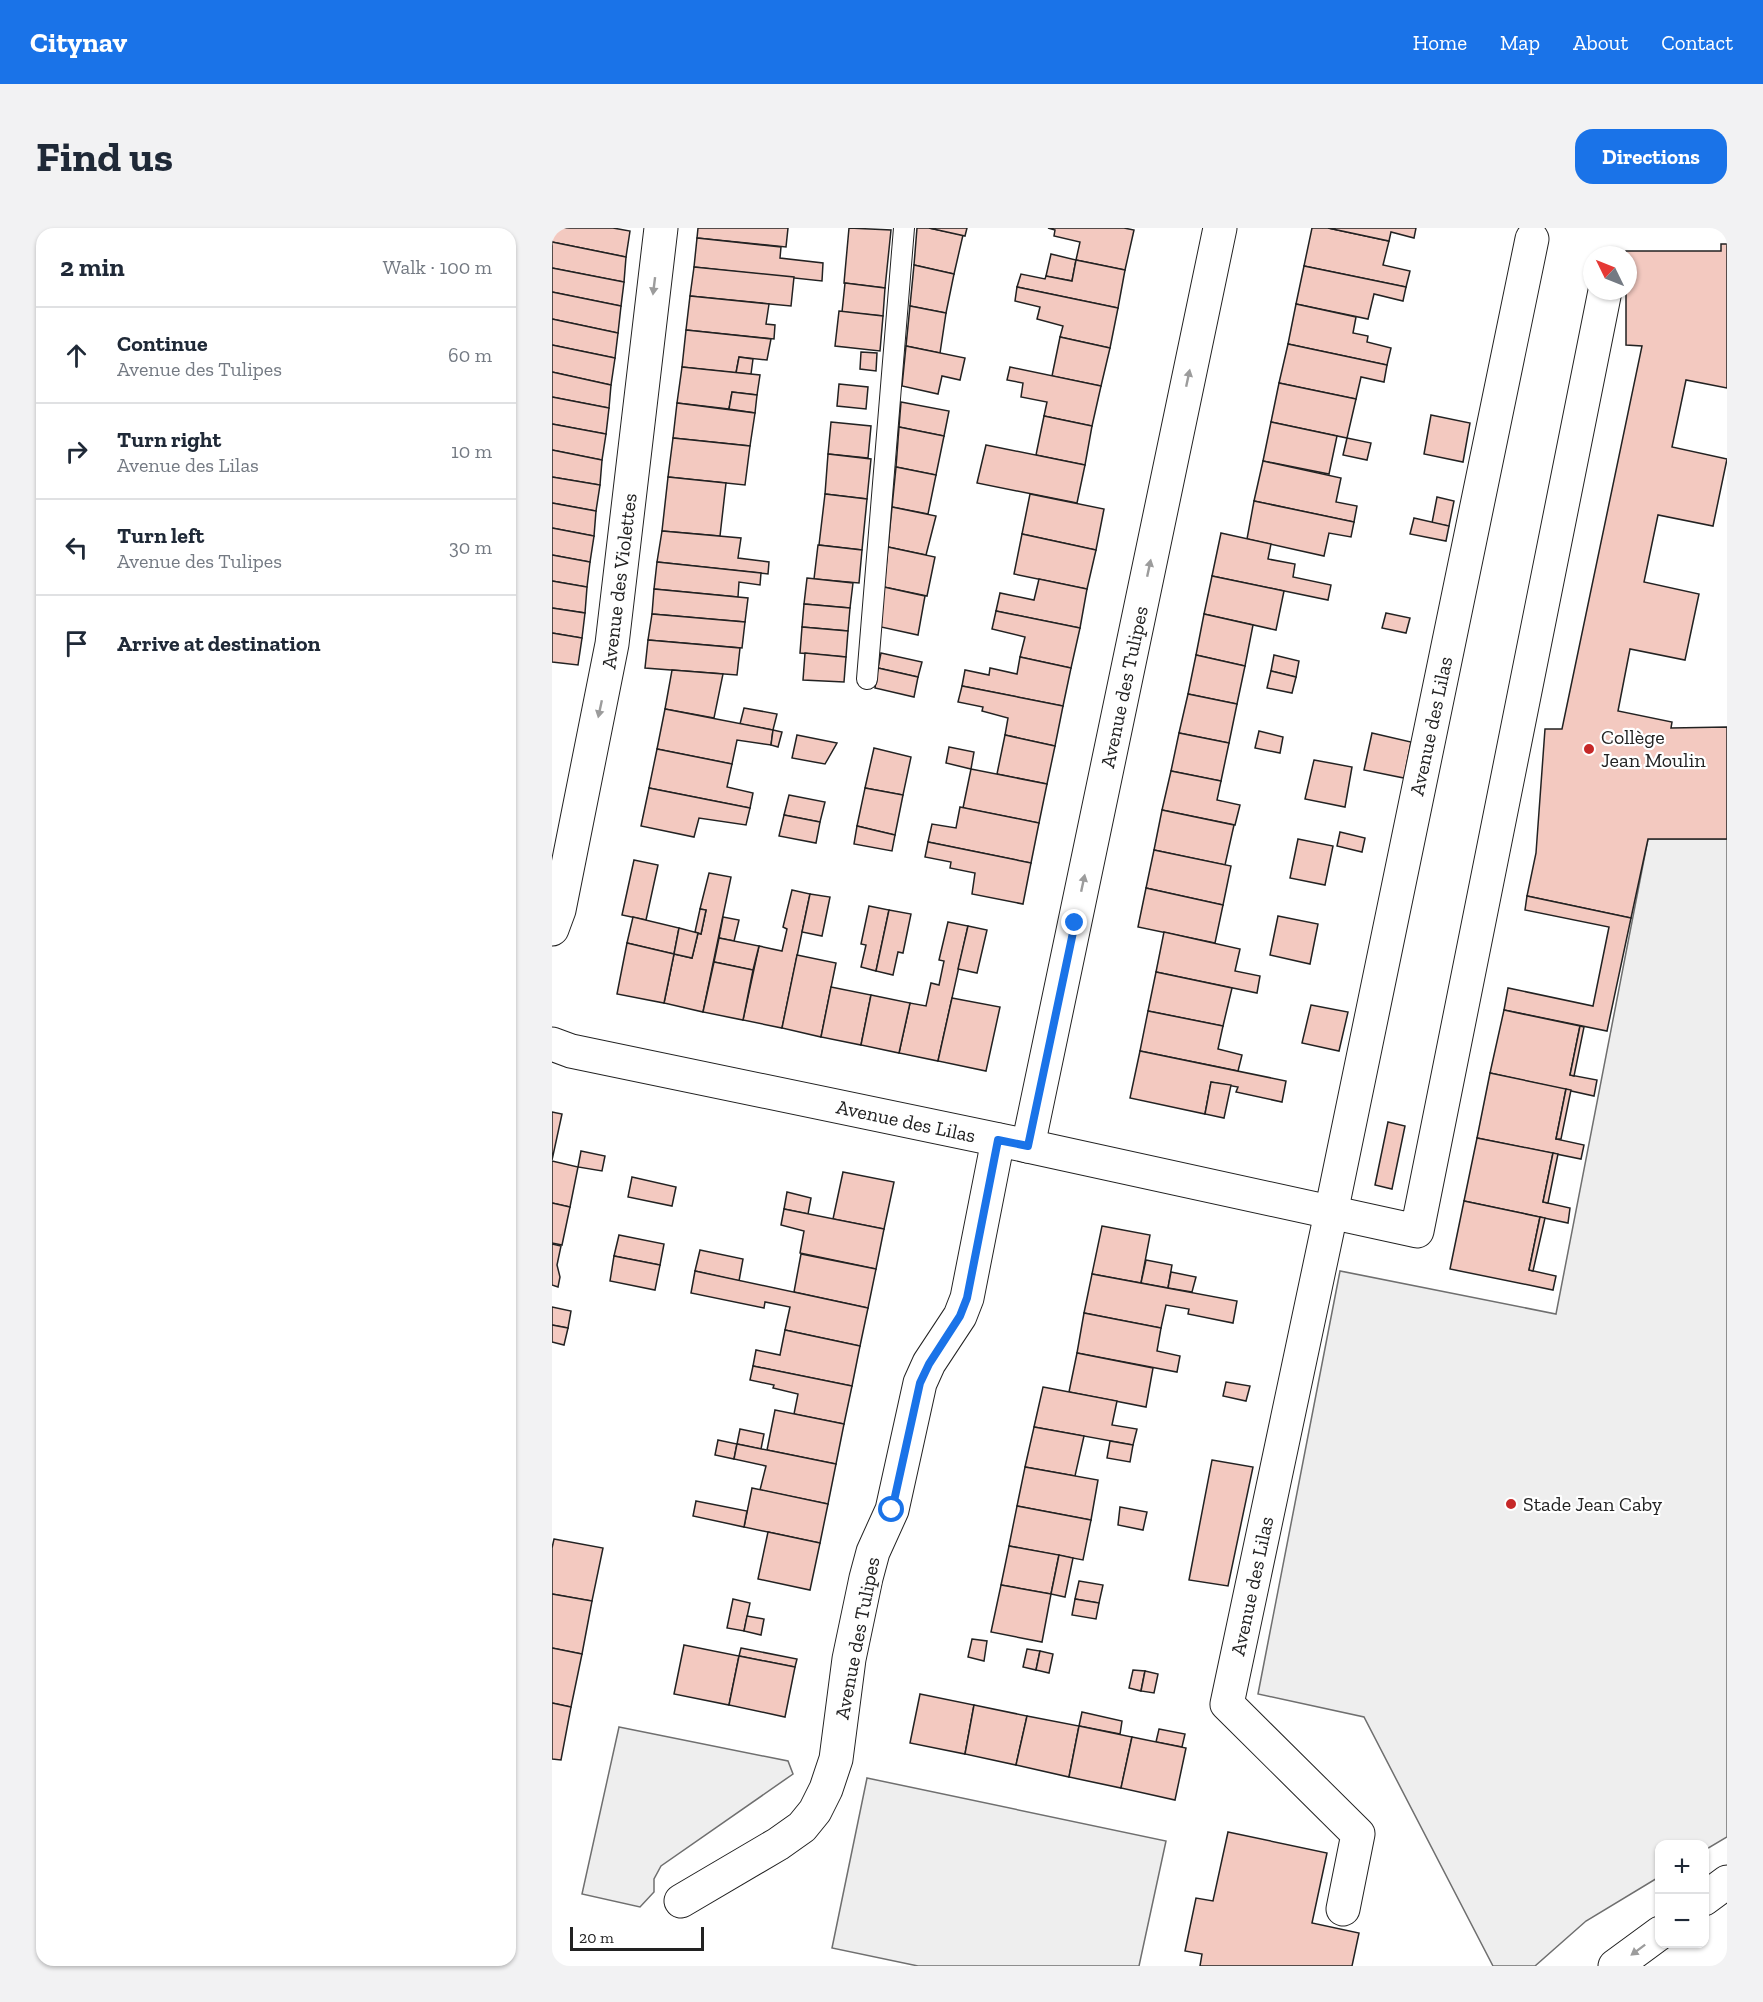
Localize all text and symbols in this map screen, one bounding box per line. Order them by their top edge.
text: Citynav [30,26,127,59]
text: Home [1413,30,1467,55]
text: Map [1500,30,1540,55]
text: About [1573,30,1628,55]
text: Contact [1661,30,1733,55]
button: Directions [1575,129,1727,184]
text: Find us [36,131,173,182]
north arrow [1583,246,1637,300]
text: 2 min [60,251,125,283]
text: Walk · 100 m [383,255,492,279]
one-way arrow [649,277,659,296]
text: Continue [117,330,208,357]
icon: ahead [60,339,93,372]
text: 60 m [448,343,492,367]
text: Avenue des Tulipes [117,357,282,381]
one-way arrow [1184,368,1194,387]
text: Turn right [117,426,221,453]
icon: right [60,435,93,468]
text: 10 m [451,439,492,463]
text: Avenue des Lilas [117,453,259,477]
street label: Avenue des Violettes [596,492,642,670]
text: Turn left [117,522,204,549]
icon: left [60,531,93,564]
text: 30 m [449,535,492,559]
text: Avenue des Tulipes [117,549,282,573]
one-way arrow [1145,559,1154,578]
street label: Avenue des Tulipes [1095,604,1153,770]
icon: arrive [60,627,93,660]
text: Arrive at destination [117,630,320,657]
street label: Avenue des Lilas [1405,654,1457,798]
one-way arrow [595,699,604,718]
place label: Collège Jean Moulin [1601,725,1706,772]
marker: Collège Jean Moulin [1582,742,1596,756]
one-way arrow [1079,873,1089,892]
route end [1061,909,1087,935]
street label: Avenue des Lilas [834,1095,978,1147]
place label: Stade Jean Caby [1523,1492,1663,1516]
route start [878,1496,904,1522]
marker: Stade Jean Caby [1504,1497,1518,1511]
street label: Avenue des Lilas [1226,1514,1278,1658]
street label: Avenue des Tulipes [829,1555,885,1721]
map controls [1655,1840,1709,1948]
button: + [1655,1840,1709,1894]
button: − [1655,1894,1709,1948]
scale bar [570,1924,704,1952]
text: 20 m [579,1928,614,1947]
one-way arrow [1630,1943,1645,1955]

